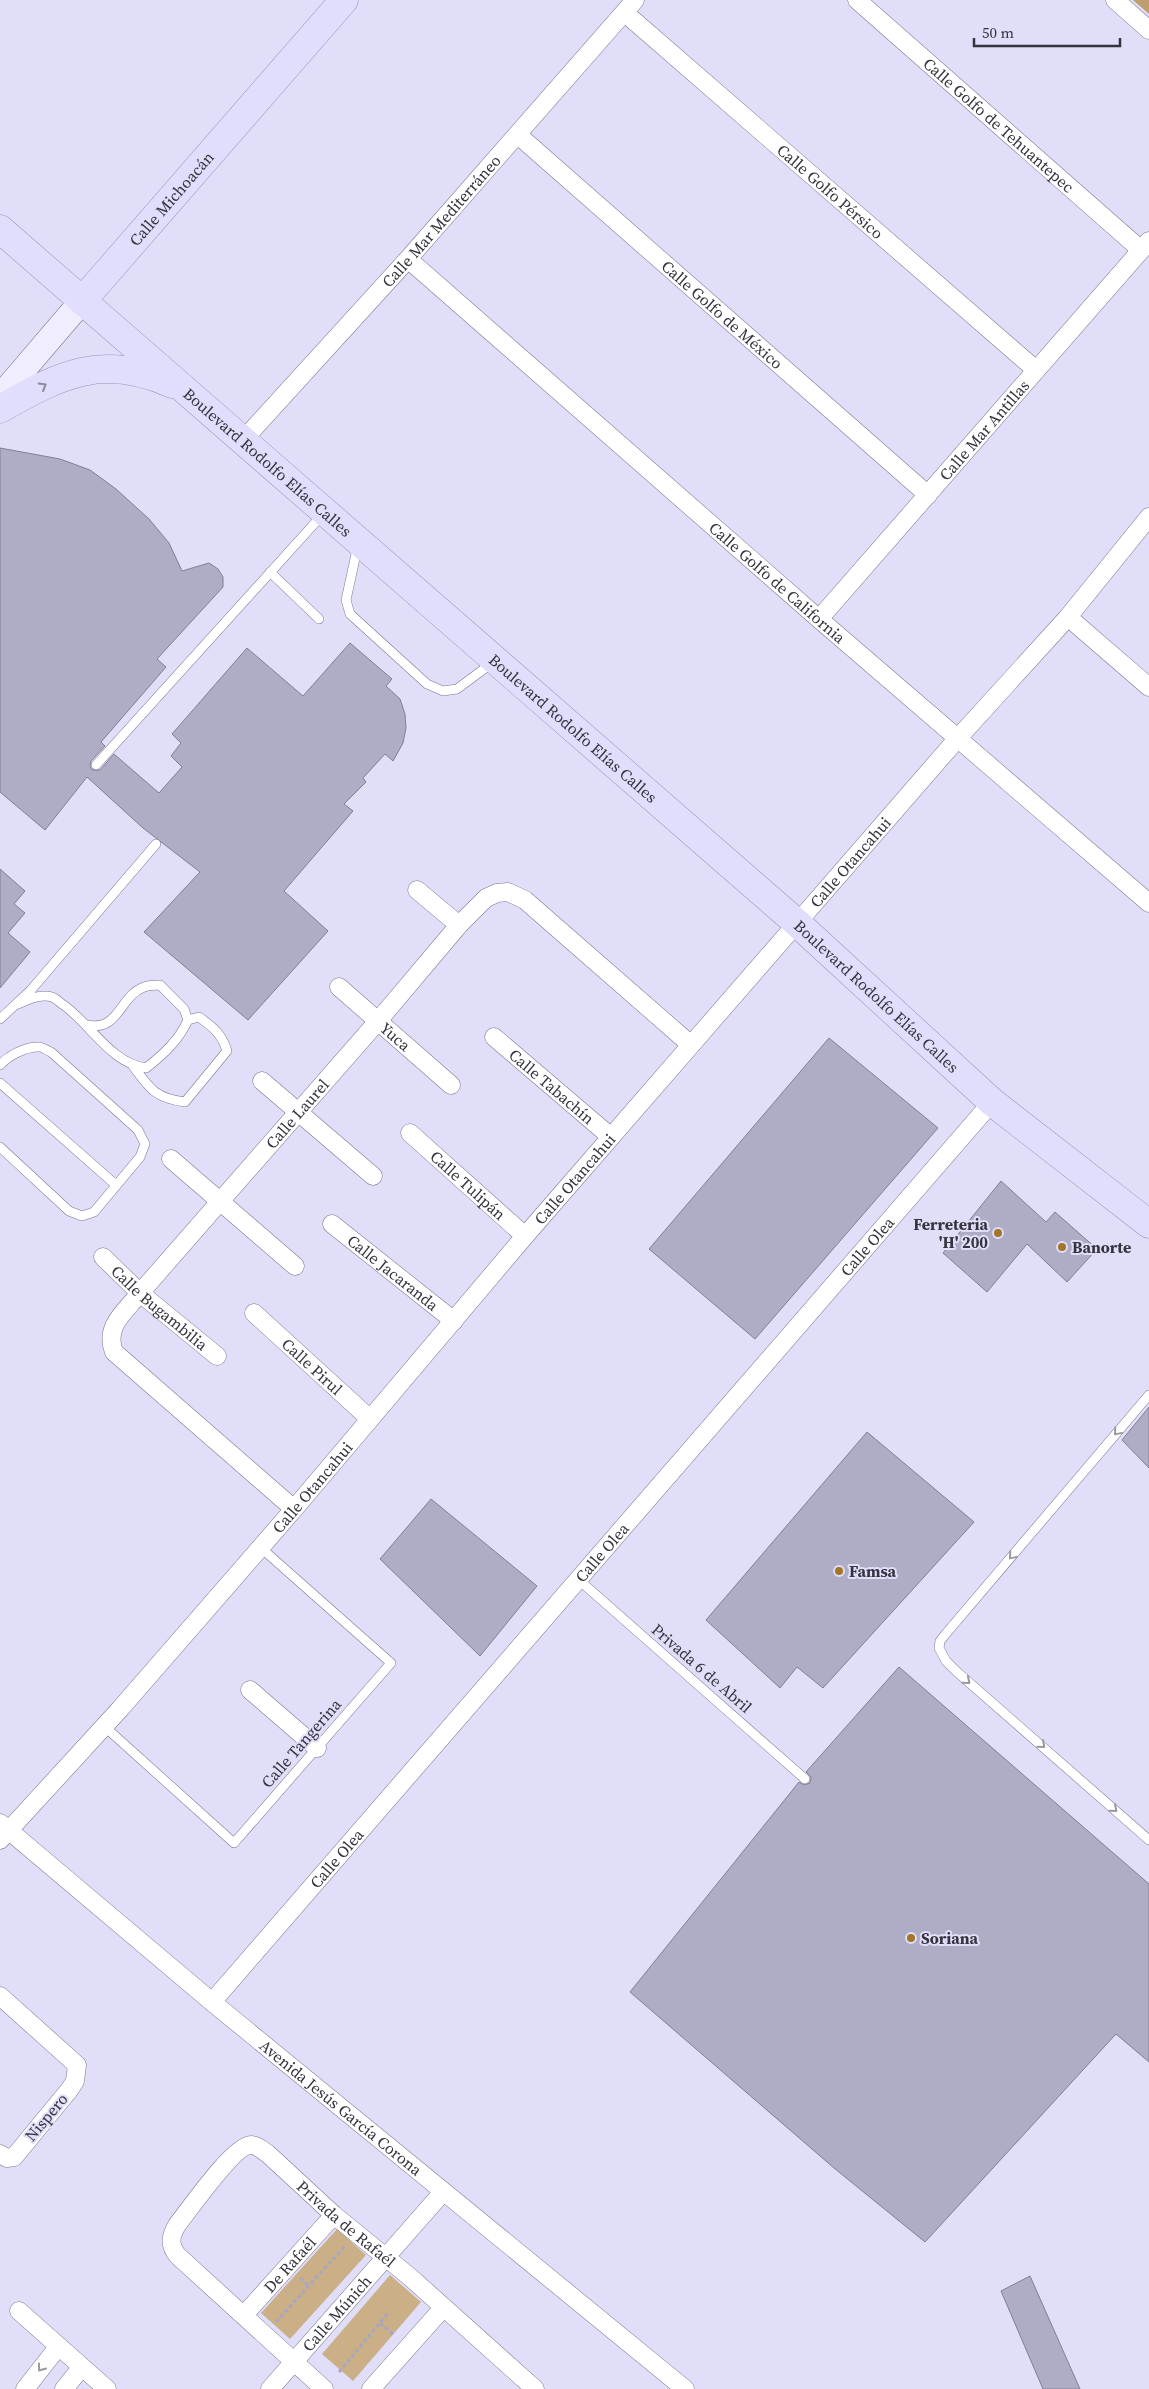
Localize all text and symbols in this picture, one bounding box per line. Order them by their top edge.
scale bar [974,15,1120,47]
text: 50 m [982,22,1014,43]
street label: Calle Golfo de Tehuantepec [919,52,1079,197]
street label: Calle Golfo Pérsico [772,139,888,244]
street label: Calle Michoacán [124,146,219,250]
street label: Calle Mar Mediterráneo [377,150,506,292]
street label: Calle Golfo de México [657,255,788,374]
street label: Calle Mar Antillas [934,375,1034,485]
one-way arrow [37,382,46,392]
street label: Boulevard Rodolfo Elías Calles [179,383,357,542]
street label: Calle Golfo de California [704,517,851,649]
street label: Boulevard Rodolfo Elías Calles [484,649,662,808]
street label: Calle Otancahui [805,812,896,912]
street label: Boulevard Rodolfo Elías Calles [789,915,964,1078]
street label: Yuca [375,1017,416,1056]
street label: Calle Tabachín [504,1044,599,1129]
street label: Calle Laurel [260,1074,334,1153]
street label: Calle Otancahui [529,1129,620,1229]
street label: Calle Tulipán [426,1145,511,1225]
street label: Calle Olea [835,1211,899,1281]
place label: Ferreteria 'H' 200 [913,1213,989,1253]
marker: Ferreteria 'H' 200 [992,1227,1004,1239]
street label: Calle Jacaranda [343,1229,444,1316]
place label: Banorte [1072,1236,1131,1258]
marker: Banorte [1056,1241,1068,1253]
street label: Calle Bugambilia [106,1260,213,1356]
street label: Calle Pirul [277,1333,348,1400]
one-way arrow [1115,1426,1123,1435]
street label: Calle Otancahui [267,1437,357,1538]
street label: Calle Olea [570,1517,634,1587]
one-way arrow [1009,1550,1018,1559]
place label: Famsa [849,1560,897,1582]
marker: Famsa [833,1565,845,1577]
street label: Privada 6 de Abril [647,1618,757,1718]
one-way arrow [961,1675,970,1683]
street label: Calle Tangerina [256,1693,347,1792]
one-way arrow [1036,1739,1045,1748]
one-way arrow [1109,1803,1118,1812]
street label: Calle Olea [305,1823,369,1893]
place label: Soriana [921,1927,978,1949]
marker: Soriana [905,1932,917,1944]
street label: Avenida Jesús García Corona [255,2034,427,2181]
street label: Nispero [20,2088,73,2146]
street label: Privada de Rafaél [292,2175,401,2272]
street label: De Rafaél [258,2231,321,2297]
street label: Calle Múnich [297,2270,376,2356]
one-way arrow [39,2362,47,2371]

